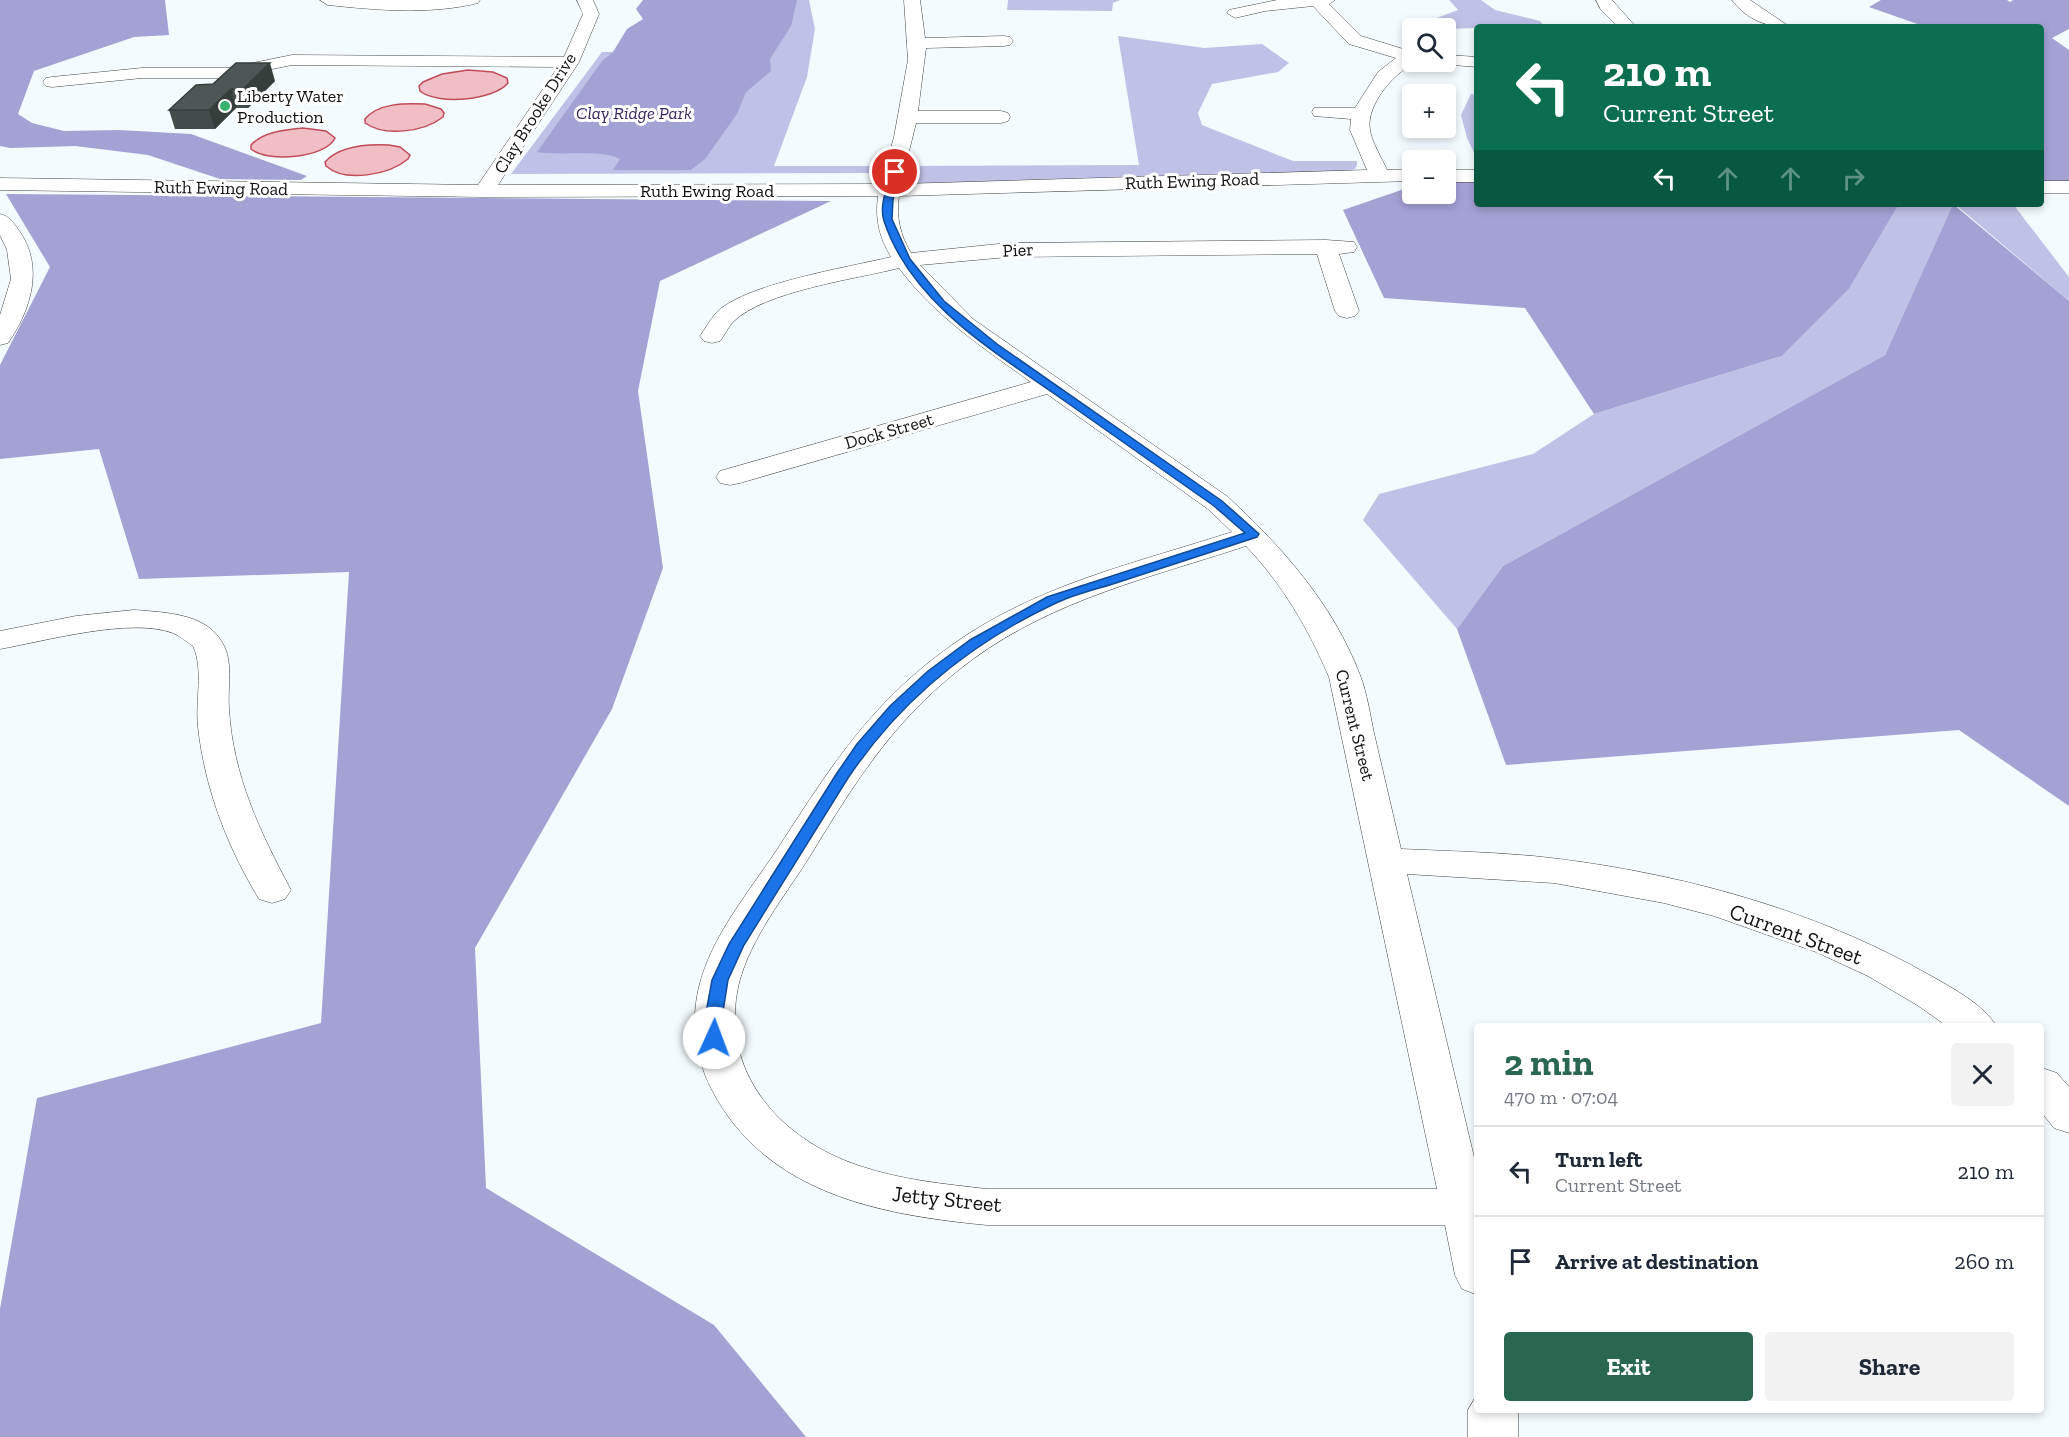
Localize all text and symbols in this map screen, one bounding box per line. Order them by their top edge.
map controls [1402,18,1456,204]
button: search [1402,18,1456,72]
text: 210 m [1603,46,1711,97]
street label: Clay Brooke Drive [489,48,581,178]
icon: left [1504,48,1582,126]
button: + [1402,84,1456,138]
place label: Liberty Water Production [237,85,344,128]
text: Current Street [1603,97,1774,129]
marker: Liberty Water Production [218,99,232,113]
park label: Clay Ridge Park [576,102,692,124]
pin [869,146,920,197]
button: − [1402,150,1456,204]
icon: arrive [878,155,911,188]
icon: left [1648,162,1681,195]
icon: ahead [1711,162,1744,195]
icon: ahead [1774,162,1807,195]
icon: right [1837,162,1870,195]
street label: Ruth Ewing Road [1125,168,1260,194]
street label: Ruth Ewing Road [154,176,288,200]
street label: Ruth Ewing Road [640,180,774,202]
street label: Pier [1002,238,1034,262]
street label: Dock Street [842,408,936,454]
street label: Current Street [1331,667,1380,783]
street label: Current Street [1726,898,1867,971]
position arrow [682,1006,746,1070]
text: 2 min [1504,1041,1594,1084]
button: close [1951,1043,2014,1106]
text: 470 m · 07:04 [1504,1085,1618,1109]
text: Turn left [1555,1146,1642,1173]
icon: left [1504,1155,1537,1188]
text: 210 m [1958,1158,2014,1185]
text: Current Street [1555,1173,1681,1197]
street label: Jetty Street [891,1180,1004,1218]
icon: arrive [1504,1245,1537,1278]
text: Arrive at destination [1555,1248,1758,1275]
text: 260 m [1954,1248,2014,1275]
button: Exit [1504,1332,1753,1401]
button: Share [1765,1332,2014,1401]

